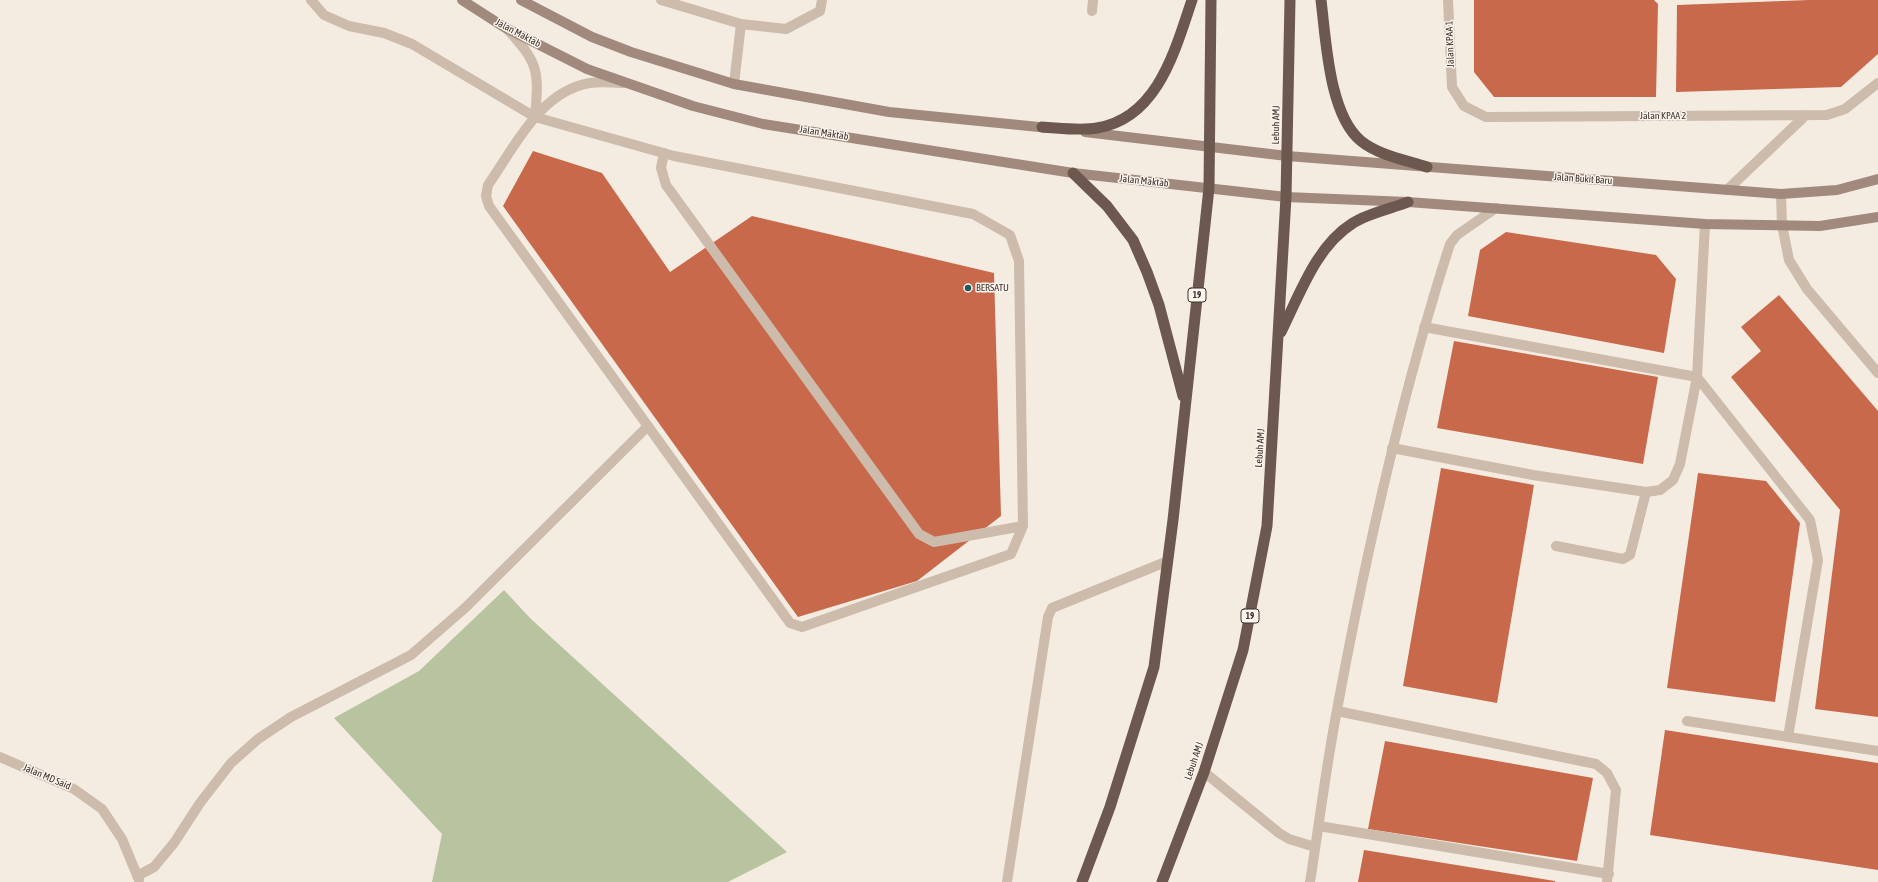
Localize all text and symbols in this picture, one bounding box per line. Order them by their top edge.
street label: Jalan Maktab [493,16,543,50]
street label: Jalan KPAA 1 [1443,20,1457,68]
street label: Lebuh AMJ [1270,105,1282,145]
street label: Jalan KPAA 2 [1640,110,1686,122]
street label: Jalan Maktab [799,123,849,143]
street label: Jalan Bukit Baru [1553,171,1613,187]
street label: Jalan Maktab [1119,172,1169,190]
place label: BERSATU [976,282,1009,294]
marker: BERSATU [963,283,973,293]
road number: 19 [1188,288,1206,302]
street label: Lebuh AMJ [1253,428,1267,468]
road number: 19 [1241,609,1259,623]
street label: Lebuh AMJ [1182,741,1206,781]
street label: Jalan MD Said [21,762,73,792]

